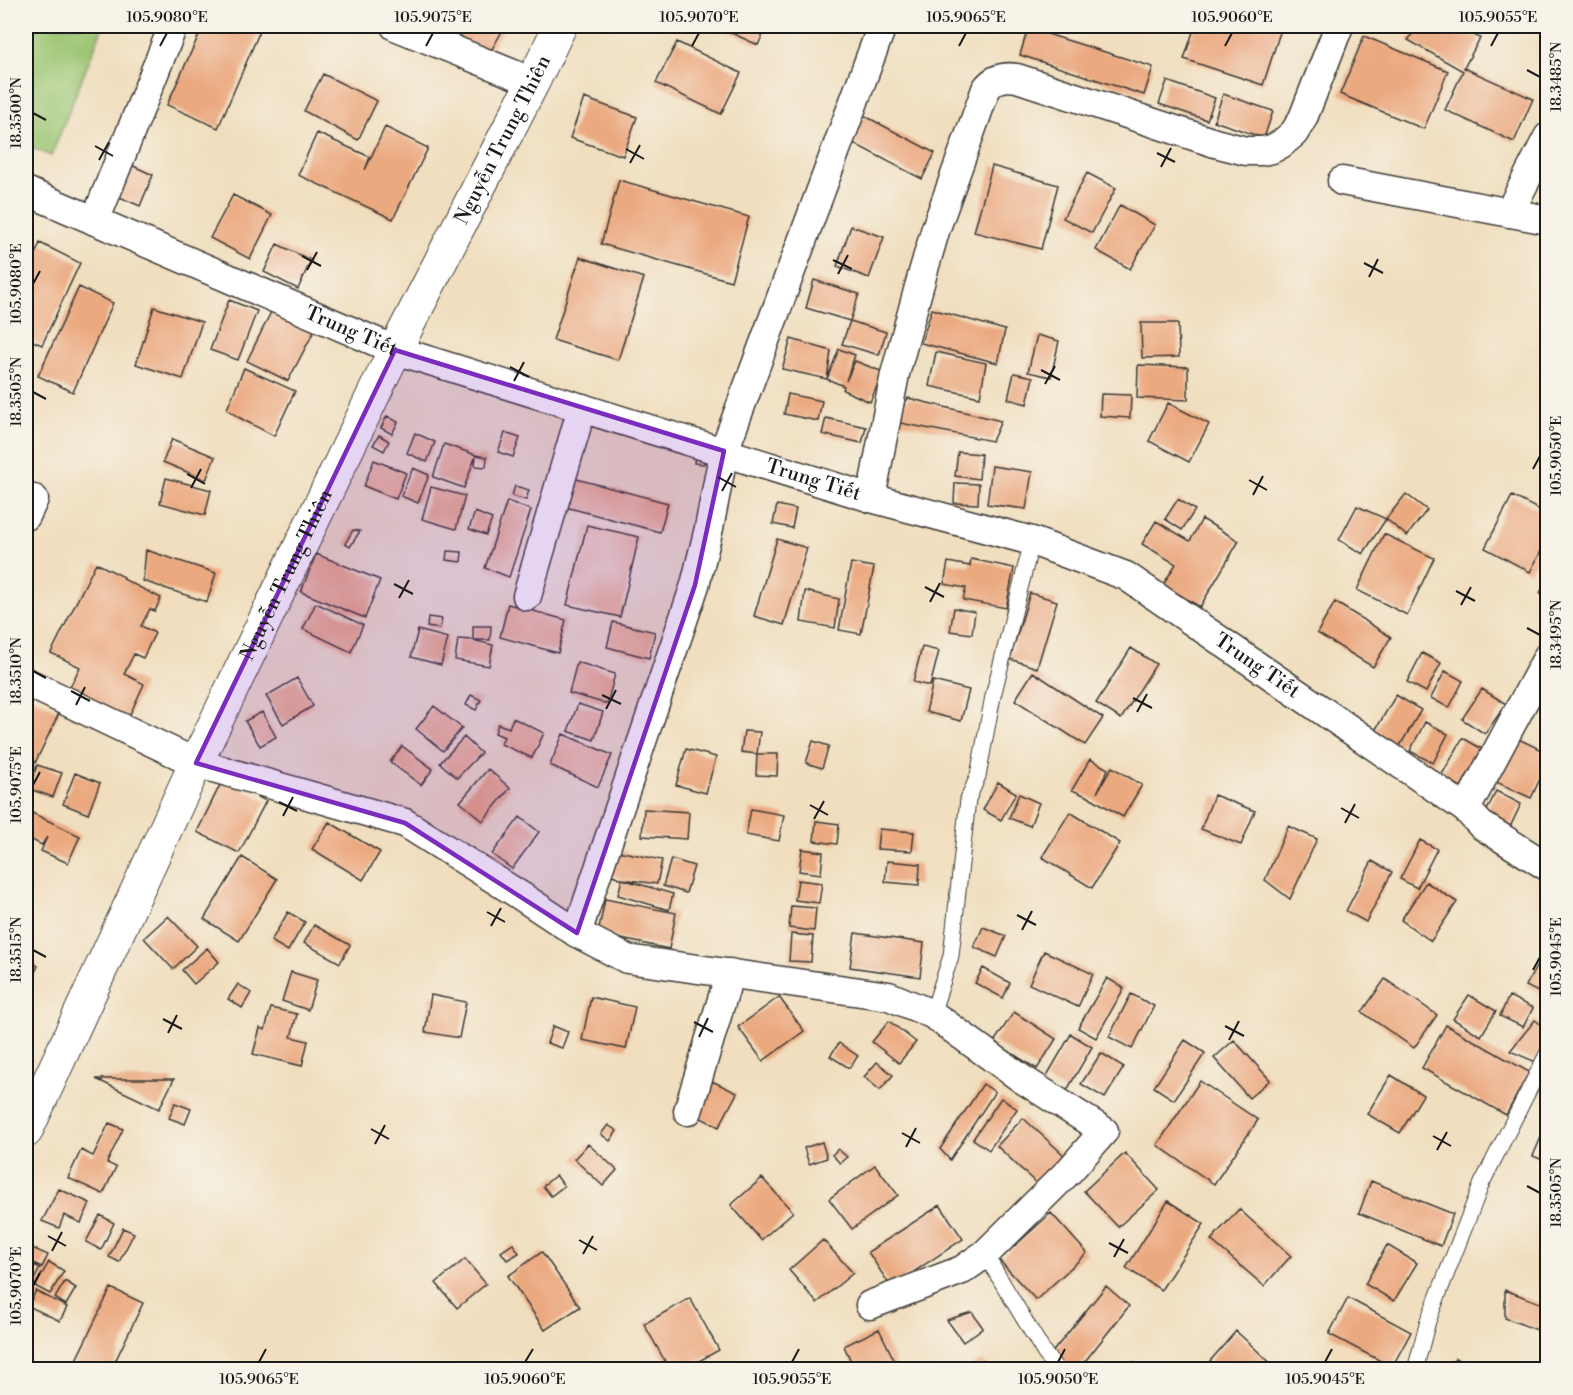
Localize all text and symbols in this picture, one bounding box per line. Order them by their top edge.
text: 105.9080°E [126,8,208,27]
text: 105.9075°E [394,8,472,27]
text: 105.9070°E [659,8,739,27]
text: 105.9065°E [926,8,1006,27]
text: 105.9060°E [1191,8,1273,27]
text: 105.9055°E [1459,8,1537,27]
text: 18.3485°N [1547,42,1566,112]
street label: Nguyễn Trung Thiên [449,51,557,229]
text: 18.3500°N [7,77,26,149]
text: 105.9080°E [7,243,26,325]
street label: Trung Tiết [301,300,401,362]
text: 18.3505°N [7,357,26,427]
text: 105.9050°E [1547,416,1566,496]
street label: Trung Tiết [763,454,864,507]
street label: Nguyễn Trung Thiên [235,485,338,665]
text: 18.3495°N [1547,600,1566,670]
street label: Trung Tiết [1209,628,1304,704]
text: 18.3510°N [7,637,26,705]
text: 105.9075°E [7,746,26,824]
text: 18.3515°N [7,917,26,983]
text: 105.9045°E [1547,917,1566,997]
text: 18.3505°N [1547,1158,1566,1228]
text: 105.9070°E [7,1246,26,1326]
text: 105.9065°E [219,1370,299,1389]
text: 105.9060°E [484,1370,566,1389]
text: 105.9055°E [753,1370,831,1389]
text: 105.9050°E [1018,1370,1098,1389]
text: 105.9045°E [1285,1370,1365,1389]

